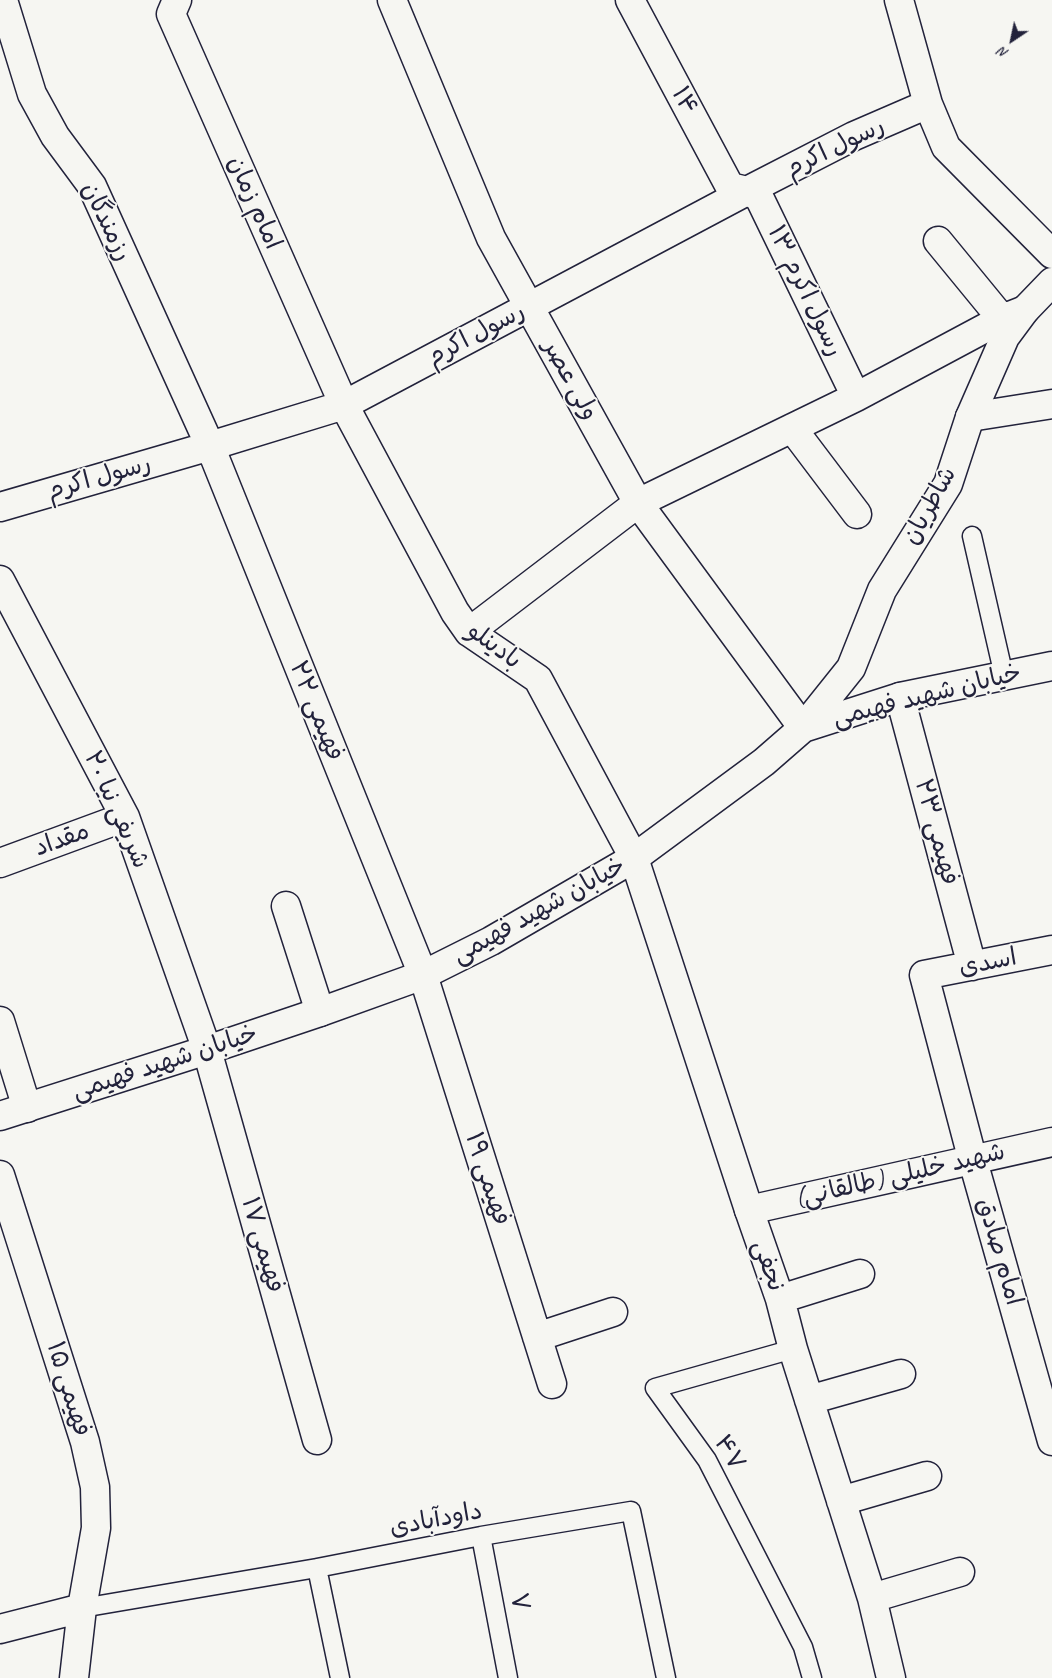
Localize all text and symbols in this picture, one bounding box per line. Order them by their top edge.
north arrow [987,15,1037,65]
text: N [995,43,1012,62]
street label: ۱۴ [664,82,704,120]
street label: رسول اکرم [780,111,890,185]
street label: امام زمان [220,152,288,254]
street label: رزمندگان [74,178,138,266]
street label: رسول اکرم ۱۳ [760,220,850,362]
street label: رسول اکرم [422,297,530,373]
street label: ولی عصر [536,334,604,426]
street label: رسول اکرم [44,449,154,507]
street label: شاطریان [896,462,964,550]
street label: بادینلو [461,616,527,676]
street label: فهیمی ۲۲ [282,657,350,765]
street label: خیابان شهید فهیمی [830,658,1024,734]
street label: ۲۰ شریفی نیا [77,747,155,873]
street label: فهیمی ۲۳ [907,776,965,888]
street label: مقداد [30,816,94,864]
street label: خیابان شهید فهیمی [447,851,631,971]
street label: اسدی [956,943,1020,983]
street label: خیابان شهید فهیمی [69,1019,261,1107]
street label: فهیمی ۱۹ [458,1129,516,1229]
street label: شهید خلیلی (طالقانی) [792,1137,1008,1215]
street label: فهیمی ۱۷ [234,1194,290,1296]
street label: امام صادق [969,1195,1029,1309]
street label: نجفی [745,1237,791,1295]
street label: فهیمی ۱۵ [39,1338,97,1440]
street label: ۴۷ [707,1430,751,1476]
street label: داودآبادی [387,1496,485,1544]
street label: ۷ [503,1590,535,1614]

